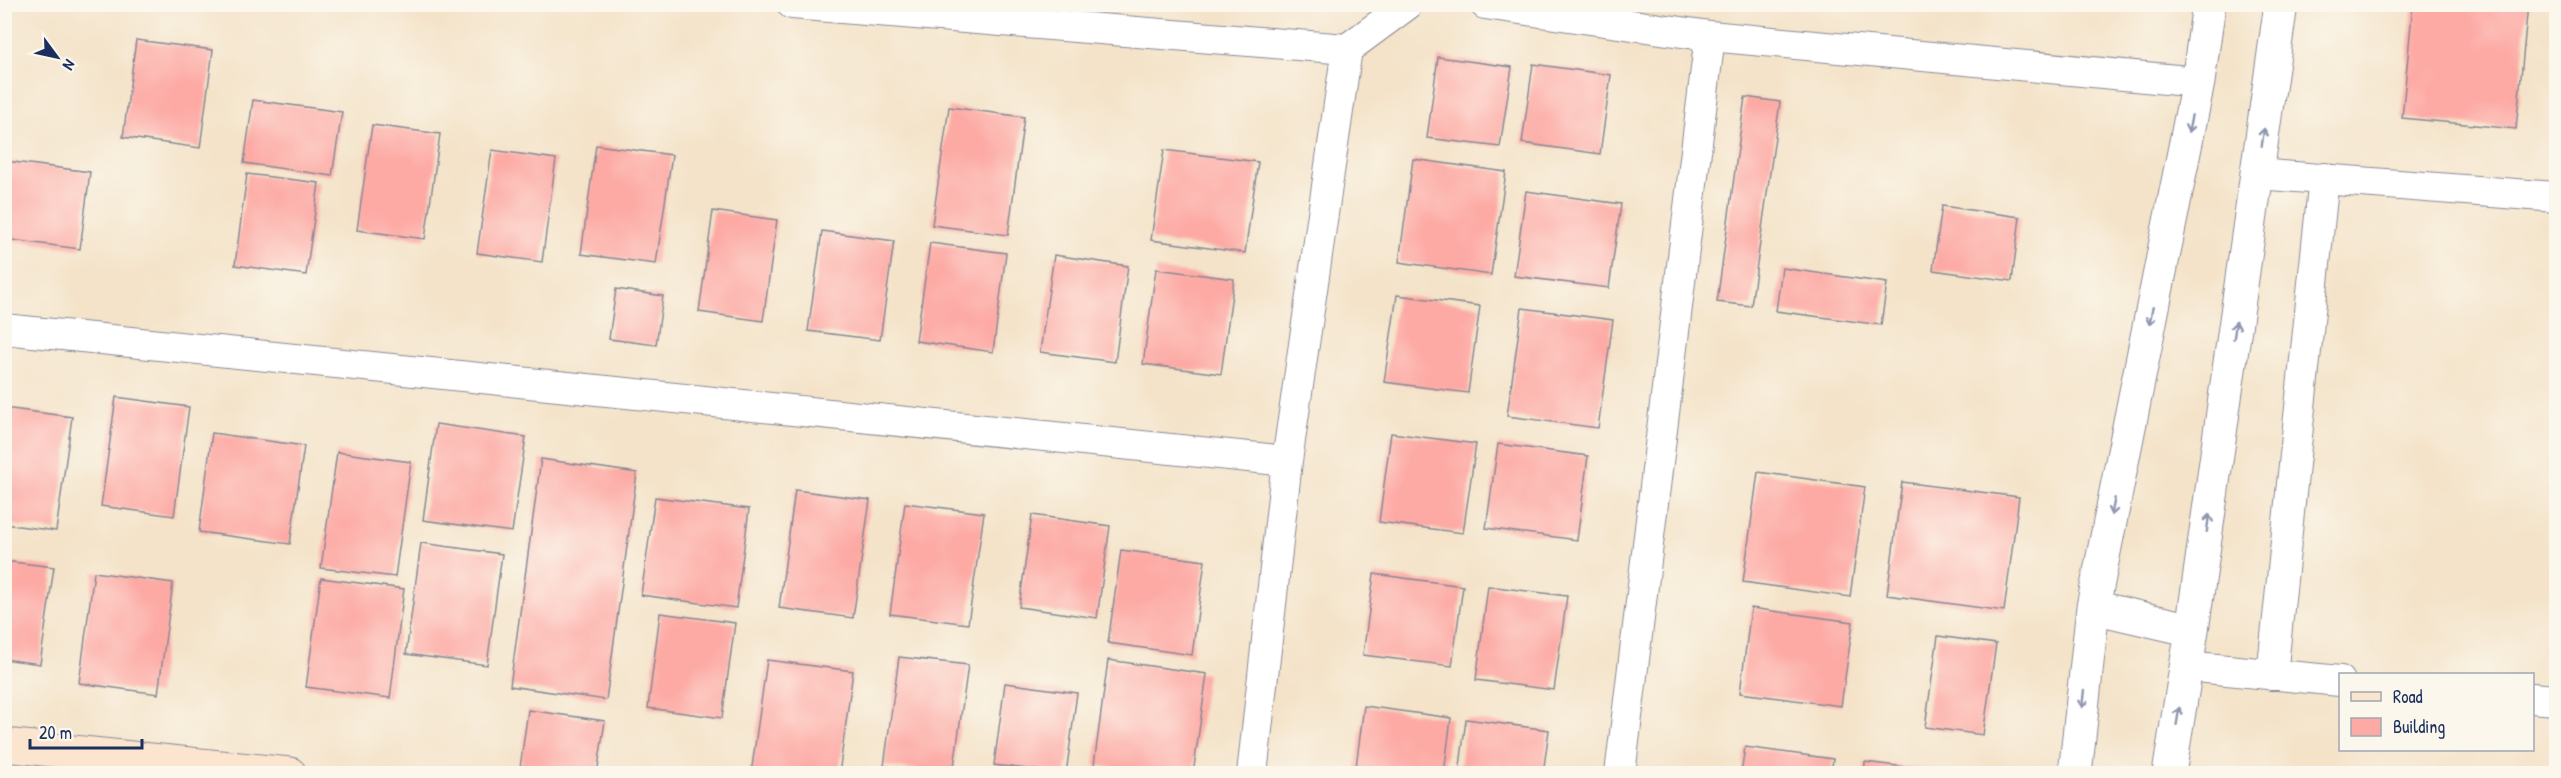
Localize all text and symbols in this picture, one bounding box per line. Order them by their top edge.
north arrow [27,27,87,87]
text: N [58,56,81,75]
one-way arrow [2184,114,2195,134]
one-way arrow [2257,127,2268,147]
one-way arrow [2145,305,2156,325]
one-way arrow [2230,321,2241,340]
one-way arrow [2107,496,2118,516]
one-way arrow [2202,514,2213,533]
legend [2339,673,2534,751]
text: Road [2393,684,2423,709]
one-way arrow [2077,689,2088,709]
one-way arrow [2173,706,2184,726]
scale bar [30,712,142,750]
text: Building [2393,714,2445,739]
text: 20 m [39,720,72,745]

